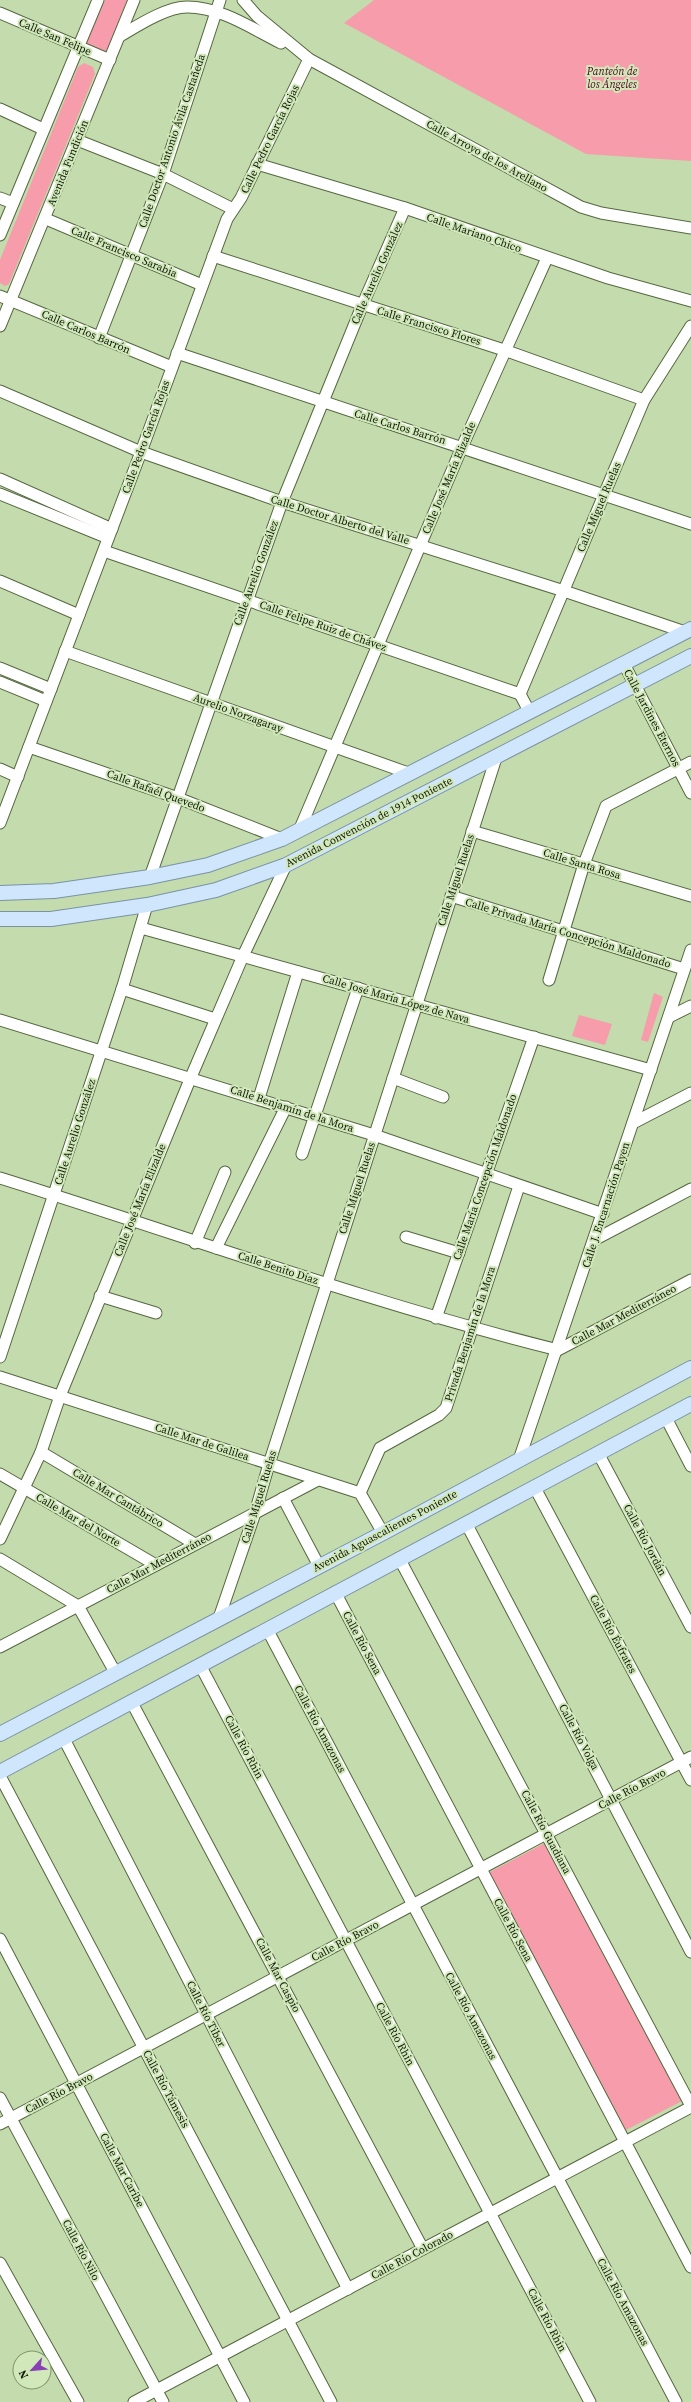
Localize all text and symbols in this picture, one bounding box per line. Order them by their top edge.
street label: Calle San Felipe [16,15,94,59]
street label: Calle Doctor Antonio Ávila Castañeda [135,52,209,230]
park label: Panteón de los Ángeles [586,64,638,92]
street label: Calle Pedro García Rojas [237,82,303,196]
street label: Calle Arroyo de los Arellano [424,116,550,196]
street label: Avenida Fundición [44,117,92,208]
street label: Calle Mariano Chico [425,210,523,256]
street label: Calle Aurelio González [348,219,406,327]
street label: Calle Francisco Sarabia [69,223,180,281]
street label: Calle Francisco Flores [375,303,483,349]
street label: Calle Carlos Barrón [39,306,133,358]
street label: Calle Pedro García Rojas [119,378,174,496]
street label: Calle Carlos Barrón [352,406,448,448]
street label: Calle José María Elizalde [419,419,480,536]
street label: Calle Miguel Ruelas [573,460,625,554]
street label: Calle Doctor Alberto del Valle [269,492,412,548]
street label: Calle Aurelio González [230,518,282,628]
street label: Calle Felipe Ruiz de Chávez [258,597,388,655]
street label: Calle Jardines Eternos [620,667,684,770]
street label: Aurelio Norzagaray [191,690,285,736]
street label: Calle Rafaél Quevedo [105,766,207,816]
street label: Avenida Convención de 1914 Poniente [283,773,455,871]
street label: Calle Miguel Ruelas [434,832,478,928]
street label: Calle Santa Rosa [541,845,623,883]
street label: Calle Privada María Concepción Maldonado [463,895,673,971]
street label: Calle José María López de Nava [321,971,472,1027]
street label: Calle Aurelio González [51,1077,99,1187]
street label: Calle Benjamín de la Mora [228,1082,356,1136]
street label: Calle María Concepción Maldonado [449,1092,521,1262]
street label: Calle Miguel Ruelas [335,1140,379,1236]
street label: Calle J. Encarnación Payen [579,1140,634,1270]
street label: Calle José María Elizalde [110,1141,170,1259]
street label: Calle Benito Díaz [236,1248,320,1288]
street label: Privada Benjamín de la Mora [441,1264,499,1403]
street label: Calle Mar Mediterráneo [569,1281,679,1349]
street label: Calle Mar de Galilea [153,1420,251,1464]
street label: Calle Miguel Ruelas [238,1449,280,1545]
street label: Calle Mar Cantábrico [70,1465,166,1531]
street label: Avenida Aguascalientes Poniente [310,1486,460,1576]
street label: Calle Mar del Norte [33,1490,123,1551]
street label: Calle Río Jordán [620,1502,670,1579]
street label: Calle Mar Mediterráneo [104,1529,214,1597]
street label: Calle Río Éufrates [586,1592,640,1676]
street label: Calle Río Sena [339,1609,385,1678]
street label: Calle Río Amazonas [291,1683,350,1776]
street label: Calle Río Volga [555,1701,603,1773]
street label: Calle Río Rhin [221,1713,267,1782]
street label: Calle Río Bravo [596,1765,668,1813]
street label: Calle Río Guadiana [518,1787,575,1877]
street label: Calle Río Sena [490,1896,536,1965]
street label: Calle Río Bravo [309,1917,381,1965]
street label: Calle Mar Caspio [252,1935,304,2015]
street label: Calle Río Amazonas [442,1970,501,2063]
street label: Calle Río Tiber [183,1978,229,2050]
street label: Calle Río Rhin [372,2000,418,2069]
street label: Calle Río Támesis [139,2047,193,2131]
street label: Calle Río Bravo [23,2069,95,2117]
street label: Calle Mar Caribe [96,2130,148,2210]
street label: Calle Río Nilo [59,2217,103,2283]
street label: Calle Río Colorado [368,2227,456,2283]
street label: Calle Río Amazonas [594,2256,653,2349]
street label: Calle Río Rhin [524,2286,570,2355]
north arrow [12,2350,52,2390]
text: N [15,2367,32,2381]

